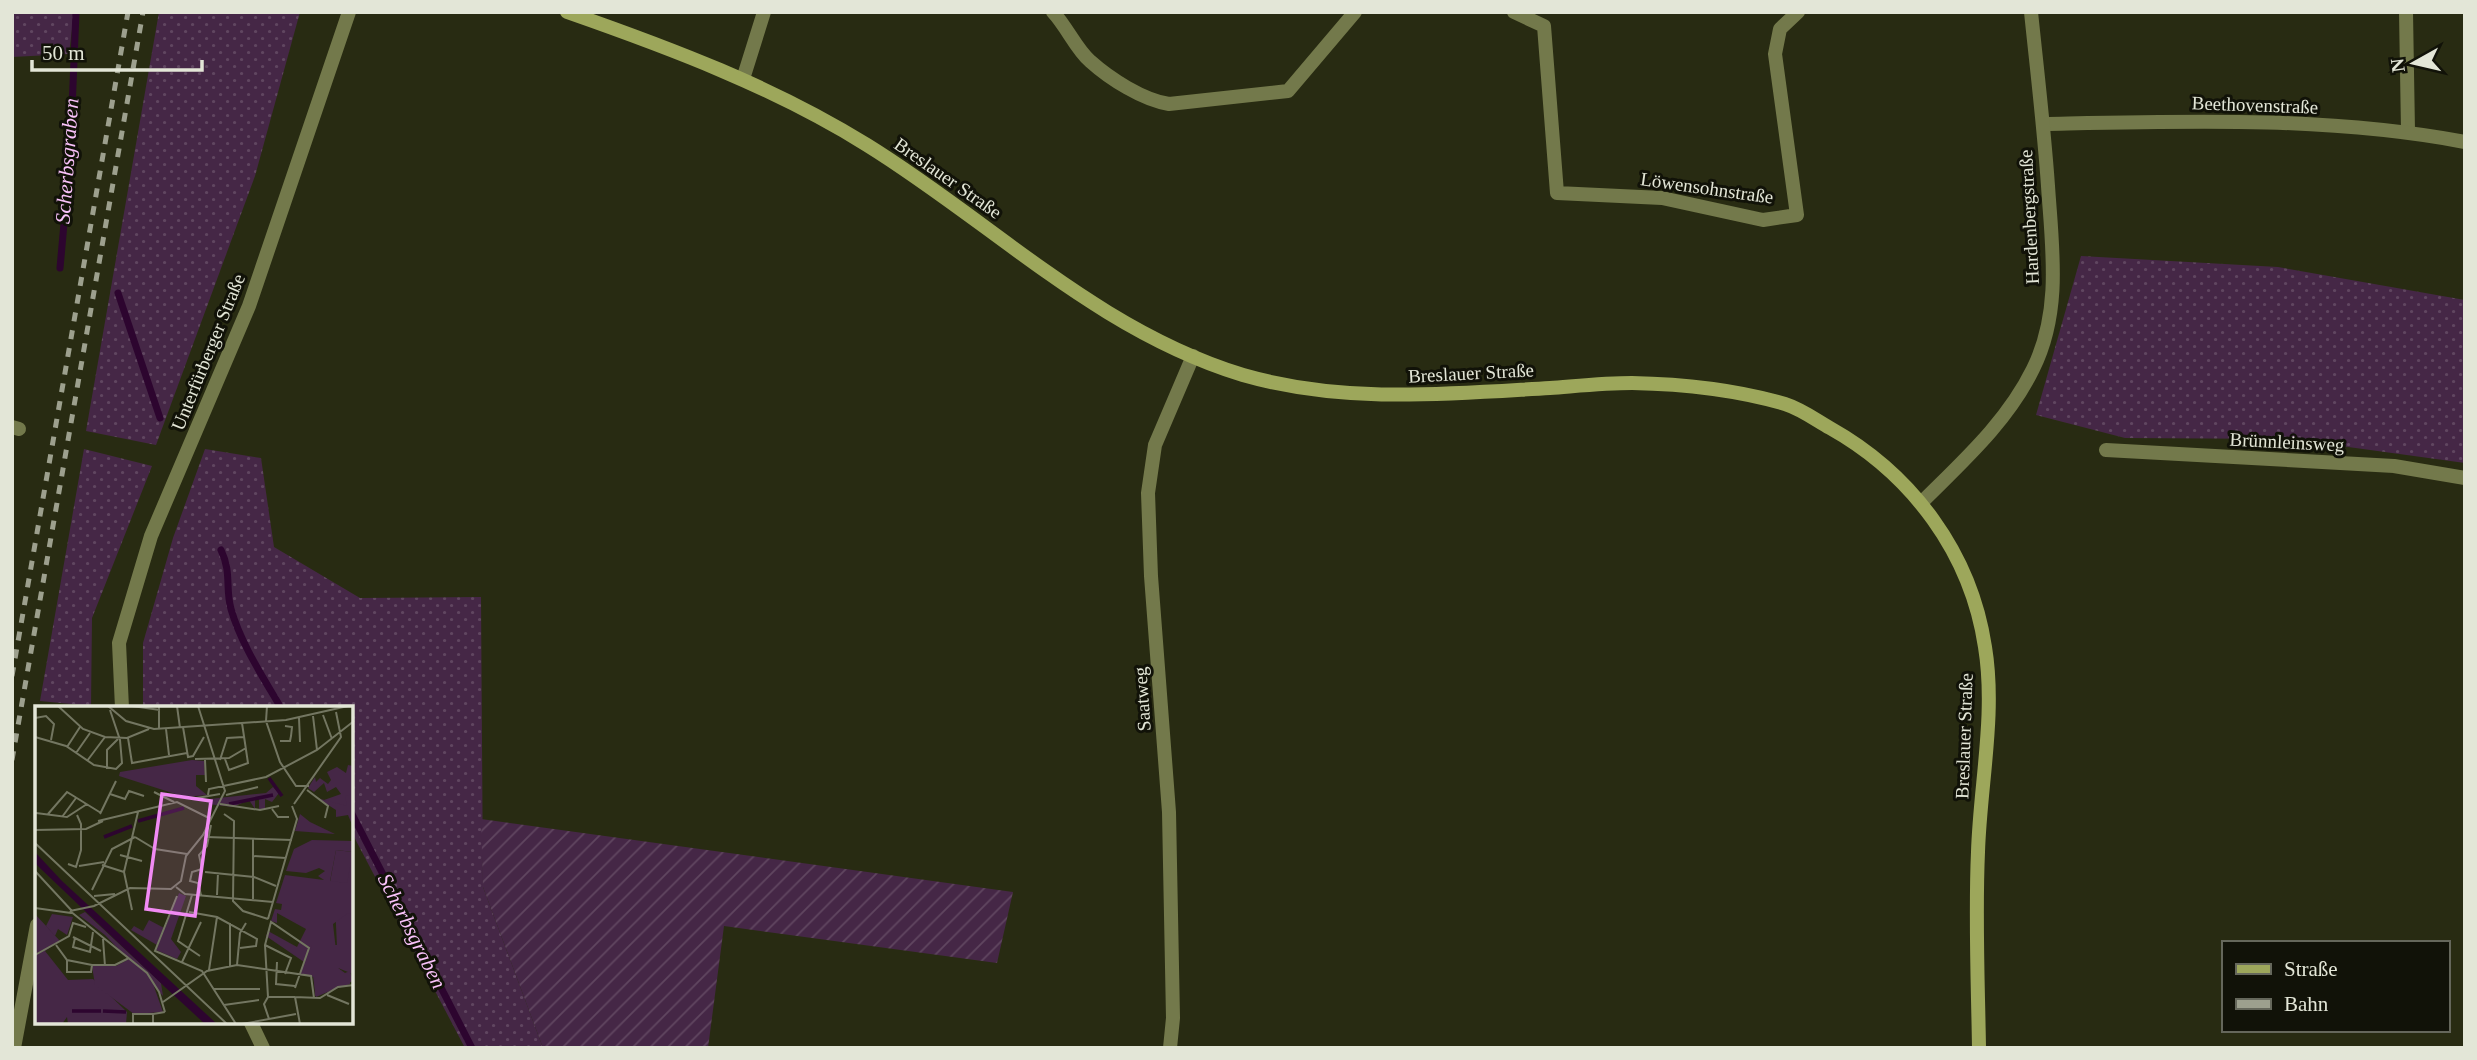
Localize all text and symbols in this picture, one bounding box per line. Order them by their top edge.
scale bar [32,28,201,72]
north arrow [2379,28,2449,98]
text: 50 m [42,41,85,65]
text: N [2386,57,2409,74]
street label: Beethovenstraße [2191,92,2319,118]
water label: Scherbsgraben [51,97,83,225]
street label: Breslauer Straße [890,133,1006,223]
street label: Hardenbergstraße [2015,149,2043,285]
street label: Löwensohnstraße [1639,168,1775,208]
street label: Unterfürberger Straße [167,271,249,433]
street label: Breslauer Straße [1407,359,1535,387]
street label: Brünnleinsweg [2229,429,2345,456]
street label: Saatweg [1129,666,1155,732]
street label: Breslauer Straße [1951,673,1977,799]
inset map [35,706,354,1025]
water label: Scherbsgraben [373,869,451,993]
legend [2222,941,2449,1032]
text: Straße [2284,957,2338,981]
text: Bahn [2284,992,2329,1016]

